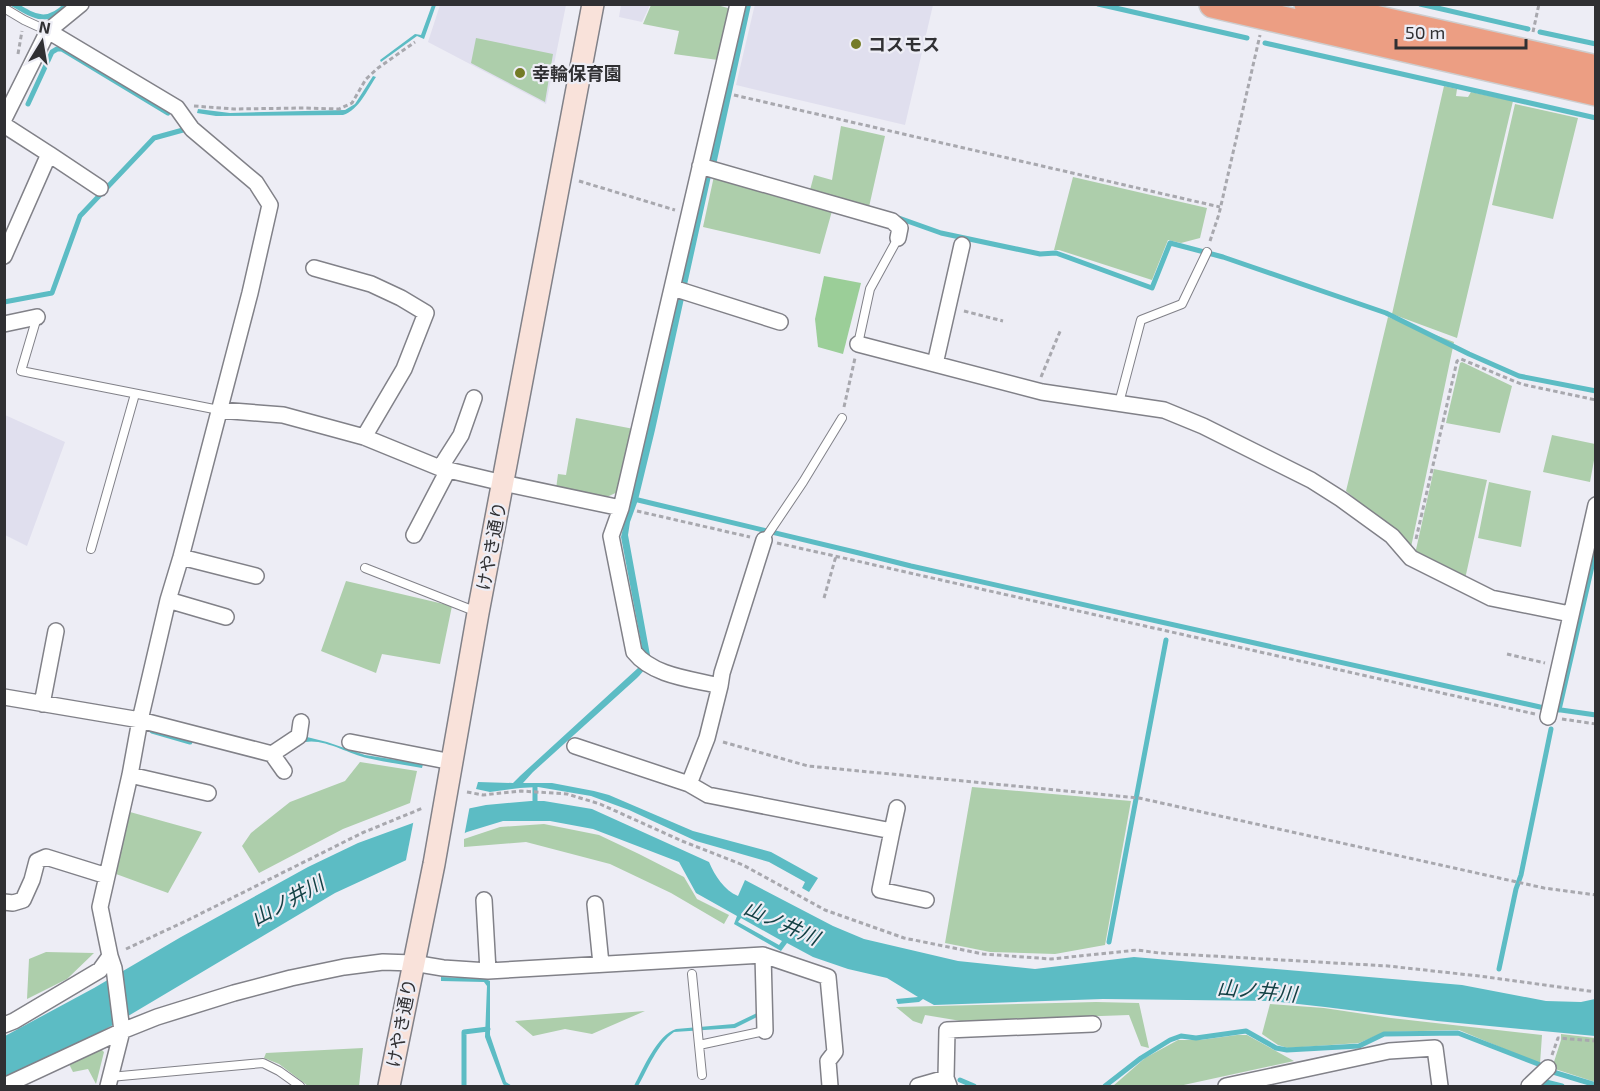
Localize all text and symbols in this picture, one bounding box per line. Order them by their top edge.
north arrow [12,12,72,72]
scale bar [1396,12,1526,50]
text: N [37,16,52,37]
text: 50 m [1405,21,1445,43]
place label: コスモス [868,33,940,55]
marker: コスモス [849,37,863,51]
place label: 幸輪保育園 [532,62,622,84]
marker: 幸輪保育園 [513,66,527,80]
street label: けやき通り [472,500,510,592]
water label: 山ノ井川 [246,869,330,930]
water label: 山ノ井川 [741,895,825,950]
water label: 山ノ井川 [1216,975,1300,1006]
street label: けやき通り [382,977,420,1069]

